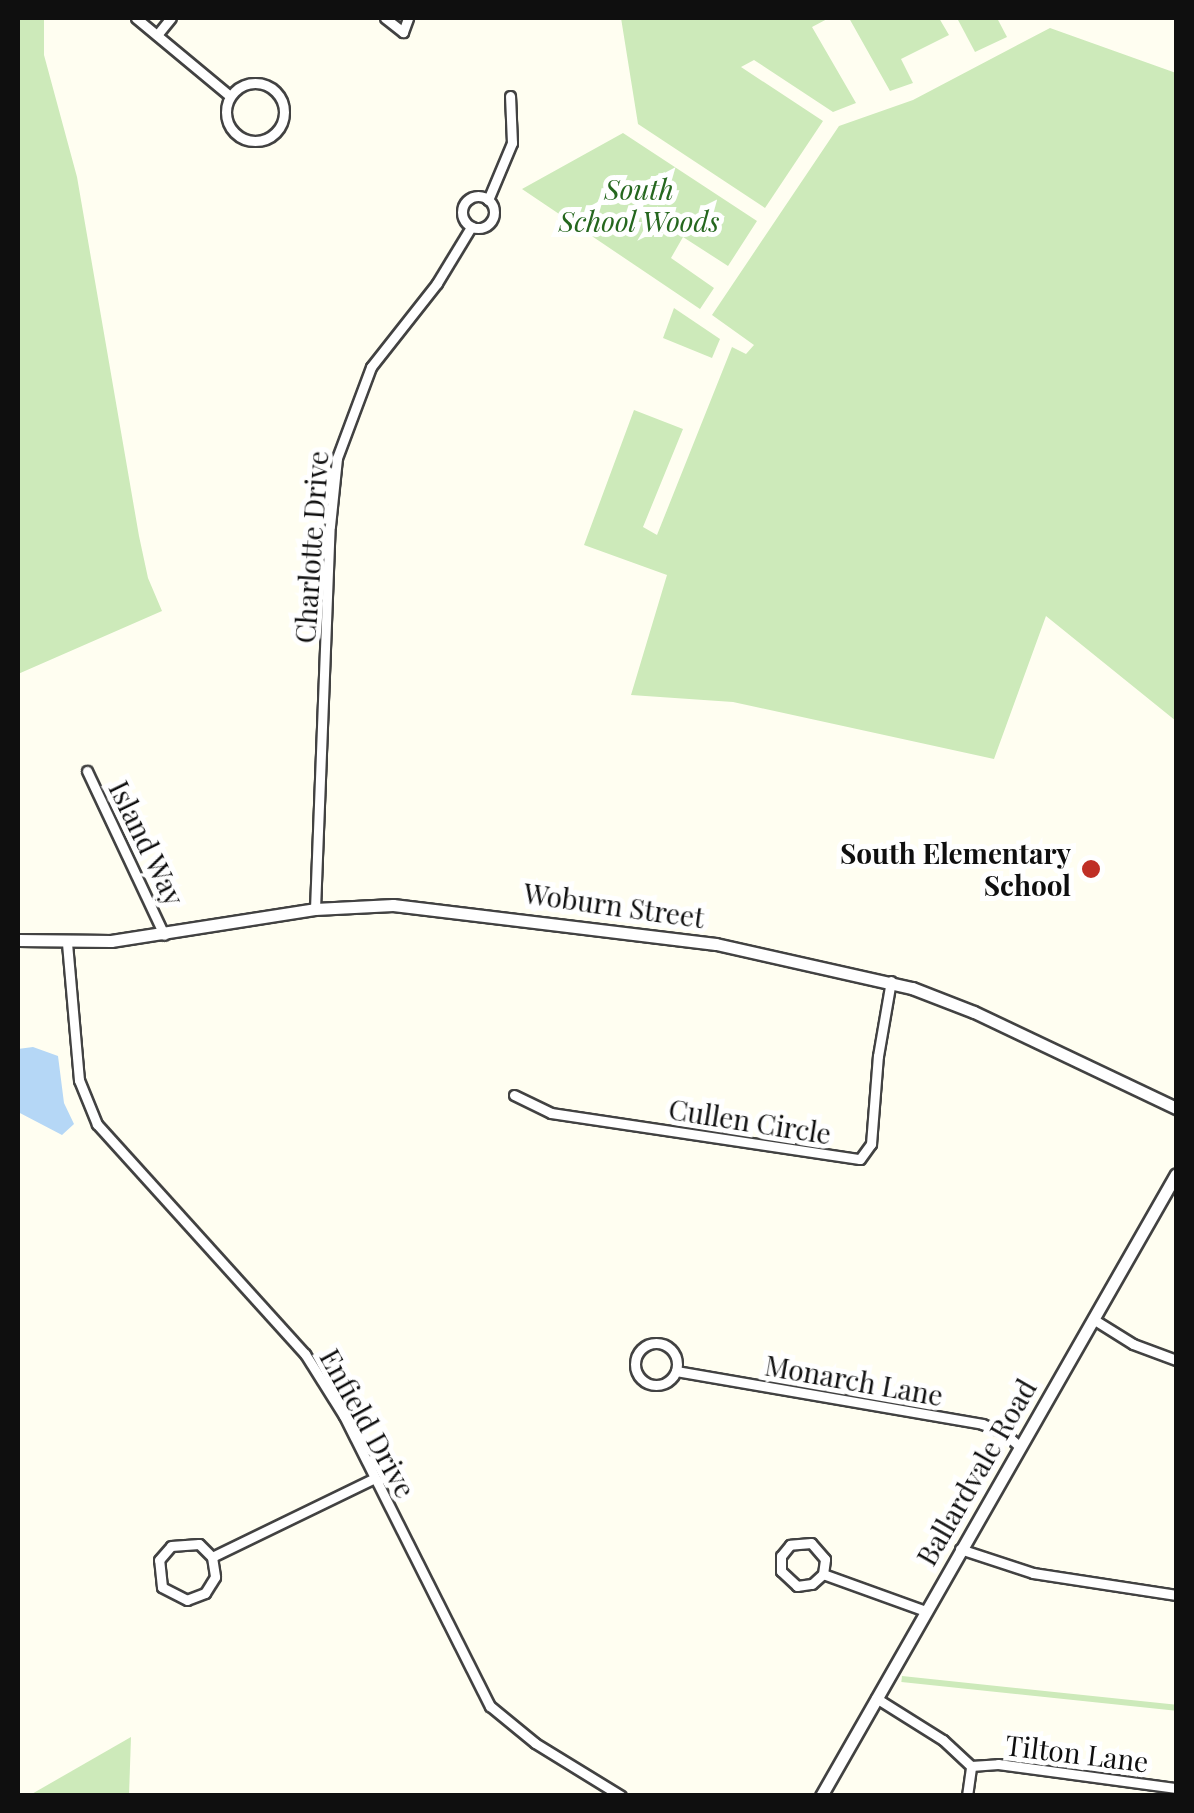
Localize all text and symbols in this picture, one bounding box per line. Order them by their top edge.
park label: South School Woods [558,172,720,238]
street label: Charlotte Drive [288,450,334,644]
street label: Island Way [102,775,192,911]
place label: South Elementary School [840,836,1071,902]
marker: South Elementary School [1080,858,1102,880]
street label: Woburn Street [521,876,707,934]
street label: Cullen Circle [666,1092,834,1150]
street label: Enfield Drive [313,1343,423,1503]
street label: Monarch Lane [762,1348,946,1412]
street label: Ballardvale Road [909,1373,1043,1571]
street label: Tilton Lane [1004,1728,1150,1778]

